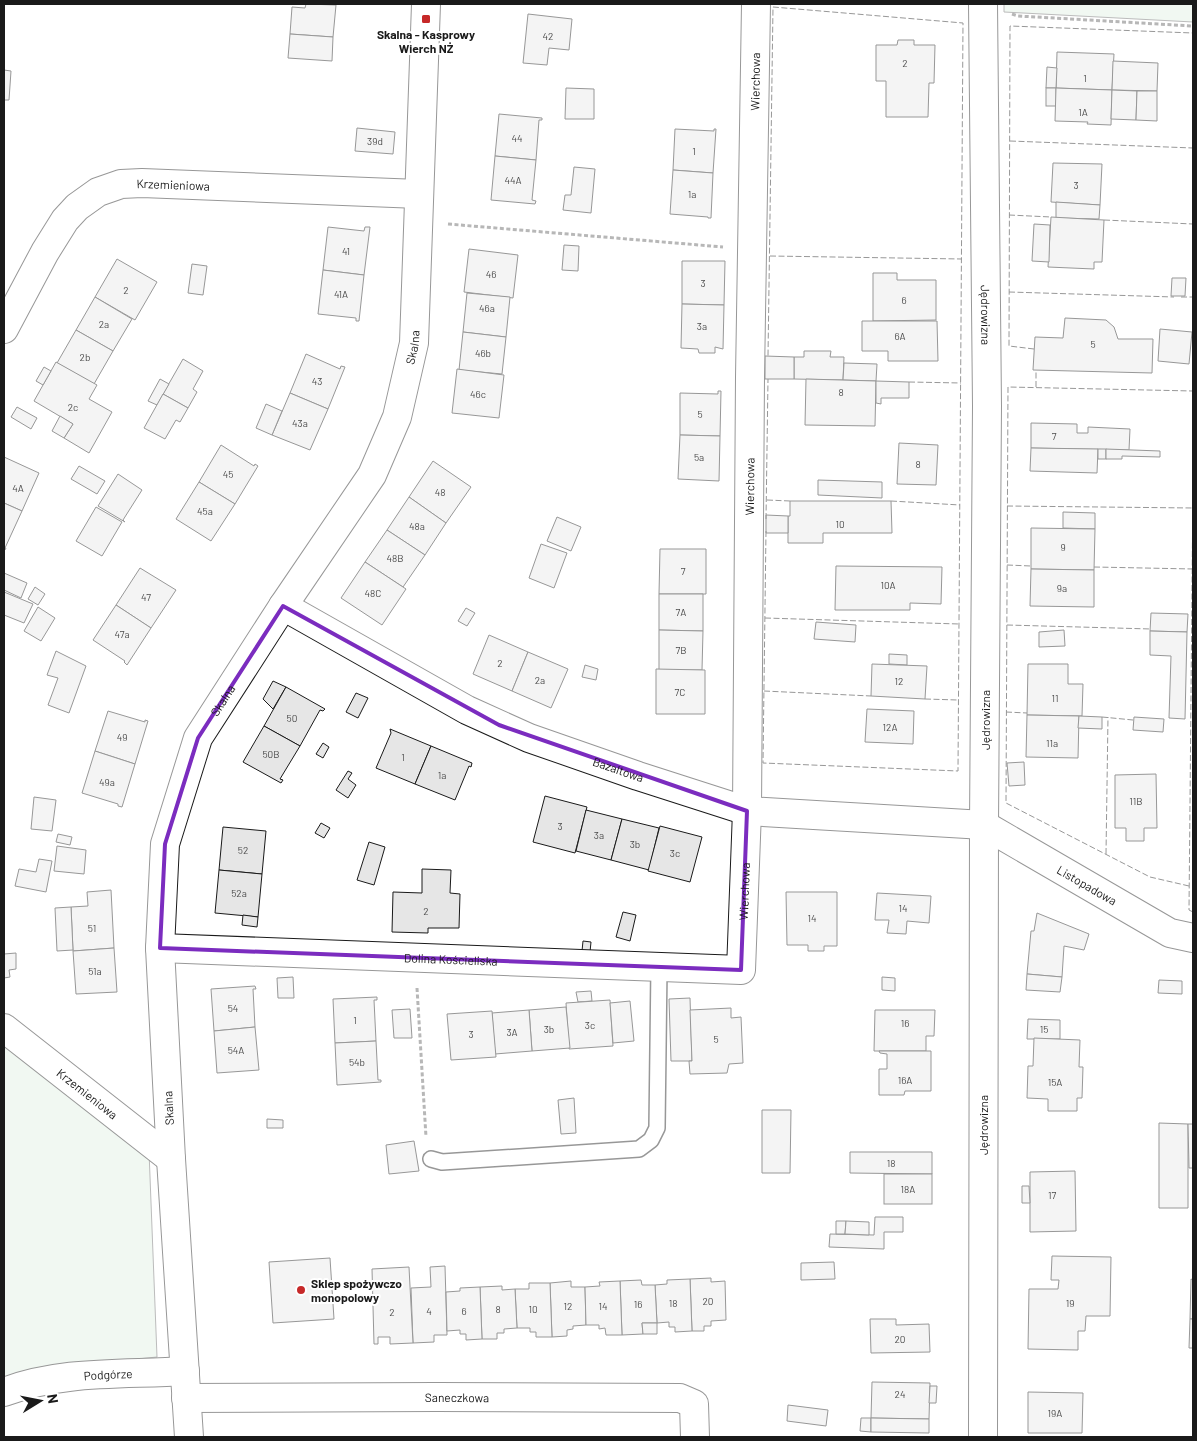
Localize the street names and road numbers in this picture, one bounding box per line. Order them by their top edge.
street label: Wierchowa [747,52,762,111]
street label: Krzemieniowa [136,176,210,193]
street label: Jędrowizna [979,285,993,345]
street label: Skalna [402,330,421,366]
street label: Wierchowa [742,458,756,516]
street label: Skalna [207,682,238,718]
street label: Jędrowizna [978,690,992,750]
street label: Bazaltowa [591,754,646,784]
street label: Wierchowa [736,862,752,921]
street label: Listopadowa [1055,862,1120,908]
street label: Dolina Kościeliska [404,950,498,968]
street label: Krzemieniowa [54,1065,121,1122]
street label: Skalna [160,1090,176,1126]
street label: Jędrowizna [976,1095,990,1155]
street label: Podgórze [83,1366,133,1382]
street label: Saneczkowa [425,1390,489,1404]

